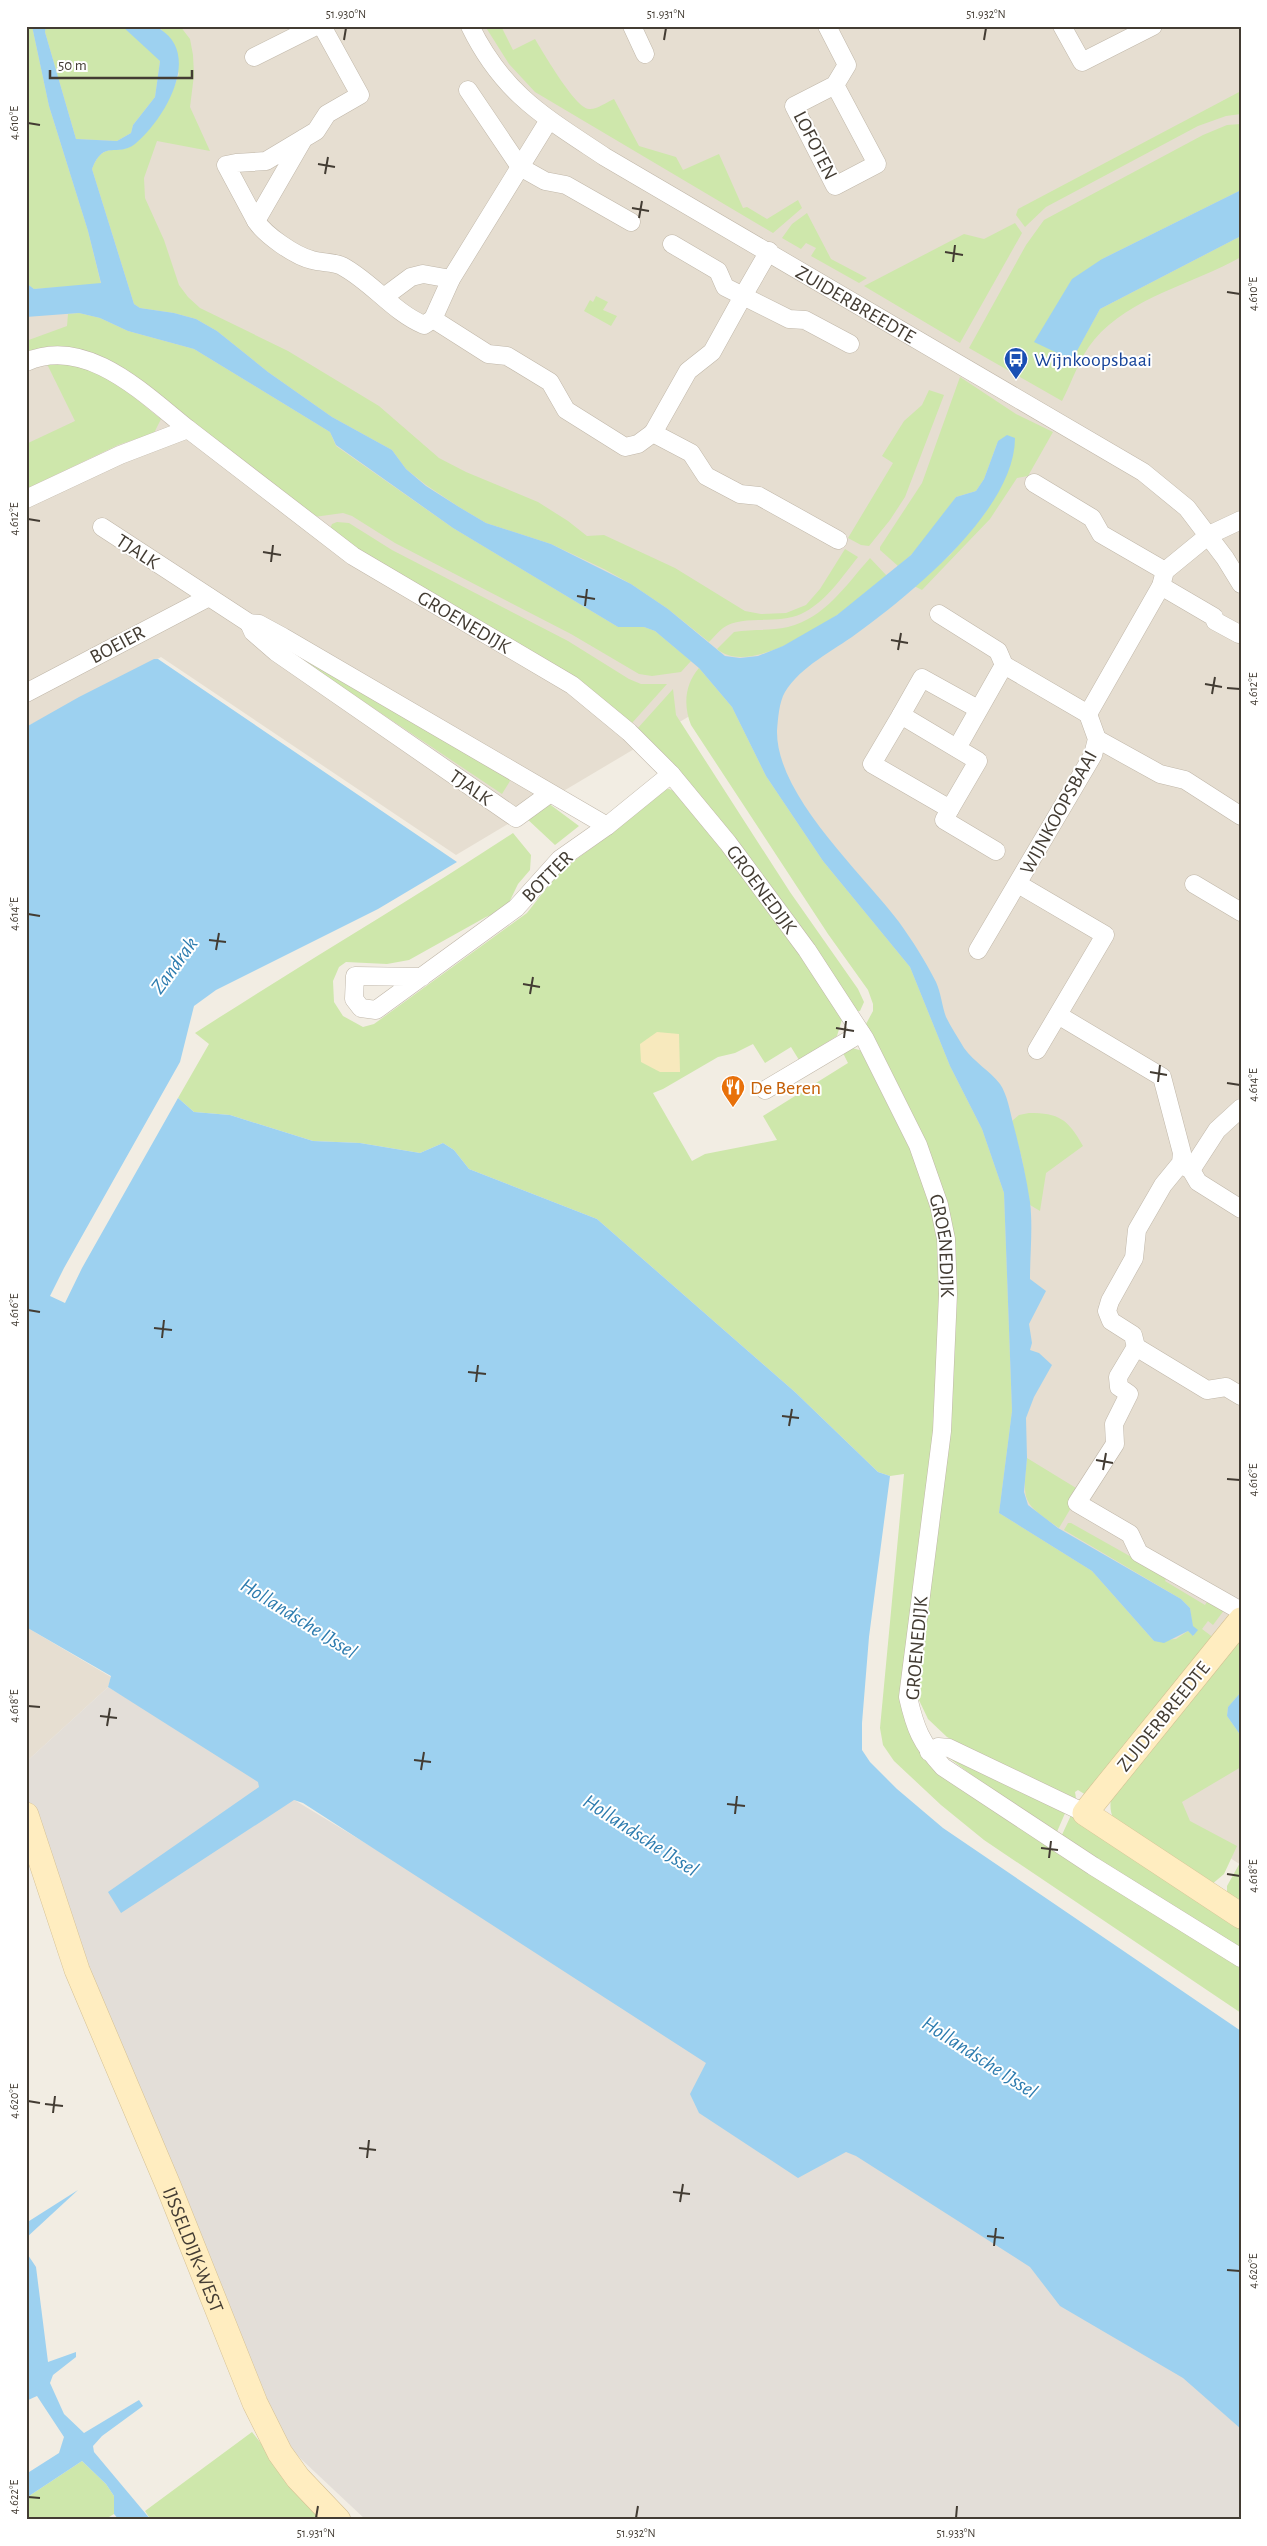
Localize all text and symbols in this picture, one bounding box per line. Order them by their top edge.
text: 51.930°N [326,8,366,20]
text: 51.931°N [647,8,685,20]
text: 51.932°N [966,8,1006,20]
scale bar [50,48,192,80]
text: 50 m [58,58,87,73]
text: 4.610°E [8,106,20,140]
street label: LOFOTEN [789,108,841,183]
street label: ZUIDERBREEDTE [792,262,919,348]
text: 4.610°E [1247,277,1259,311]
bus stop icon: Wijnkoopsbaai [1003,346,1029,380]
place label: Wijnkoopsbaai [1034,350,1152,370]
text: 4.612°E [8,502,20,536]
street label: TJALK [112,531,163,573]
street label: GROENEDIJK [414,587,514,657]
street label: BOEIER [87,622,148,668]
text: 4.612°E [1247,672,1259,706]
street label: WIJNKOOPSBAAI [1017,747,1101,878]
street label: TJALK [446,766,495,809]
street label: GROENEDIJK [722,842,800,937]
street label: BOTTER [518,847,577,906]
text: 4.614°E [8,897,20,931]
water label: Zandrak [147,933,202,997]
text: 4.614°E [1247,1068,1259,1102]
restaurant icon: De Beren [720,1074,746,1108]
place label: De Beren [750,1078,821,1098]
street label: GROENEDIJK [925,1192,957,1298]
text: 4.616°E [8,1293,20,1327]
text: 4.616°E [1247,1463,1259,1497]
water label: Hollandsche IJssel [237,1574,361,1663]
street label: GROENEDIJK [903,1595,931,1701]
street label: ZUIDERBREEDTE [1114,1658,1214,1775]
text: 4.618°E [8,1689,20,1723]
water label: Hollandsche IJssel [579,1790,702,1880]
text: 4.618°E [1247,1859,1259,1893]
water label: Hollandsche IJssel [918,2012,1041,2102]
text: 4.620°E [8,2083,20,2119]
street label: IJSSELDIJK-WEST [159,2184,227,2316]
text: 4.620°E [1247,2253,1259,2289]
text: 4.622°E [8,2480,20,2514]
text: 51.931°N [297,2527,335,2539]
text: 51.932°N [616,2527,656,2539]
text: 51.933°N [936,2527,976,2539]

